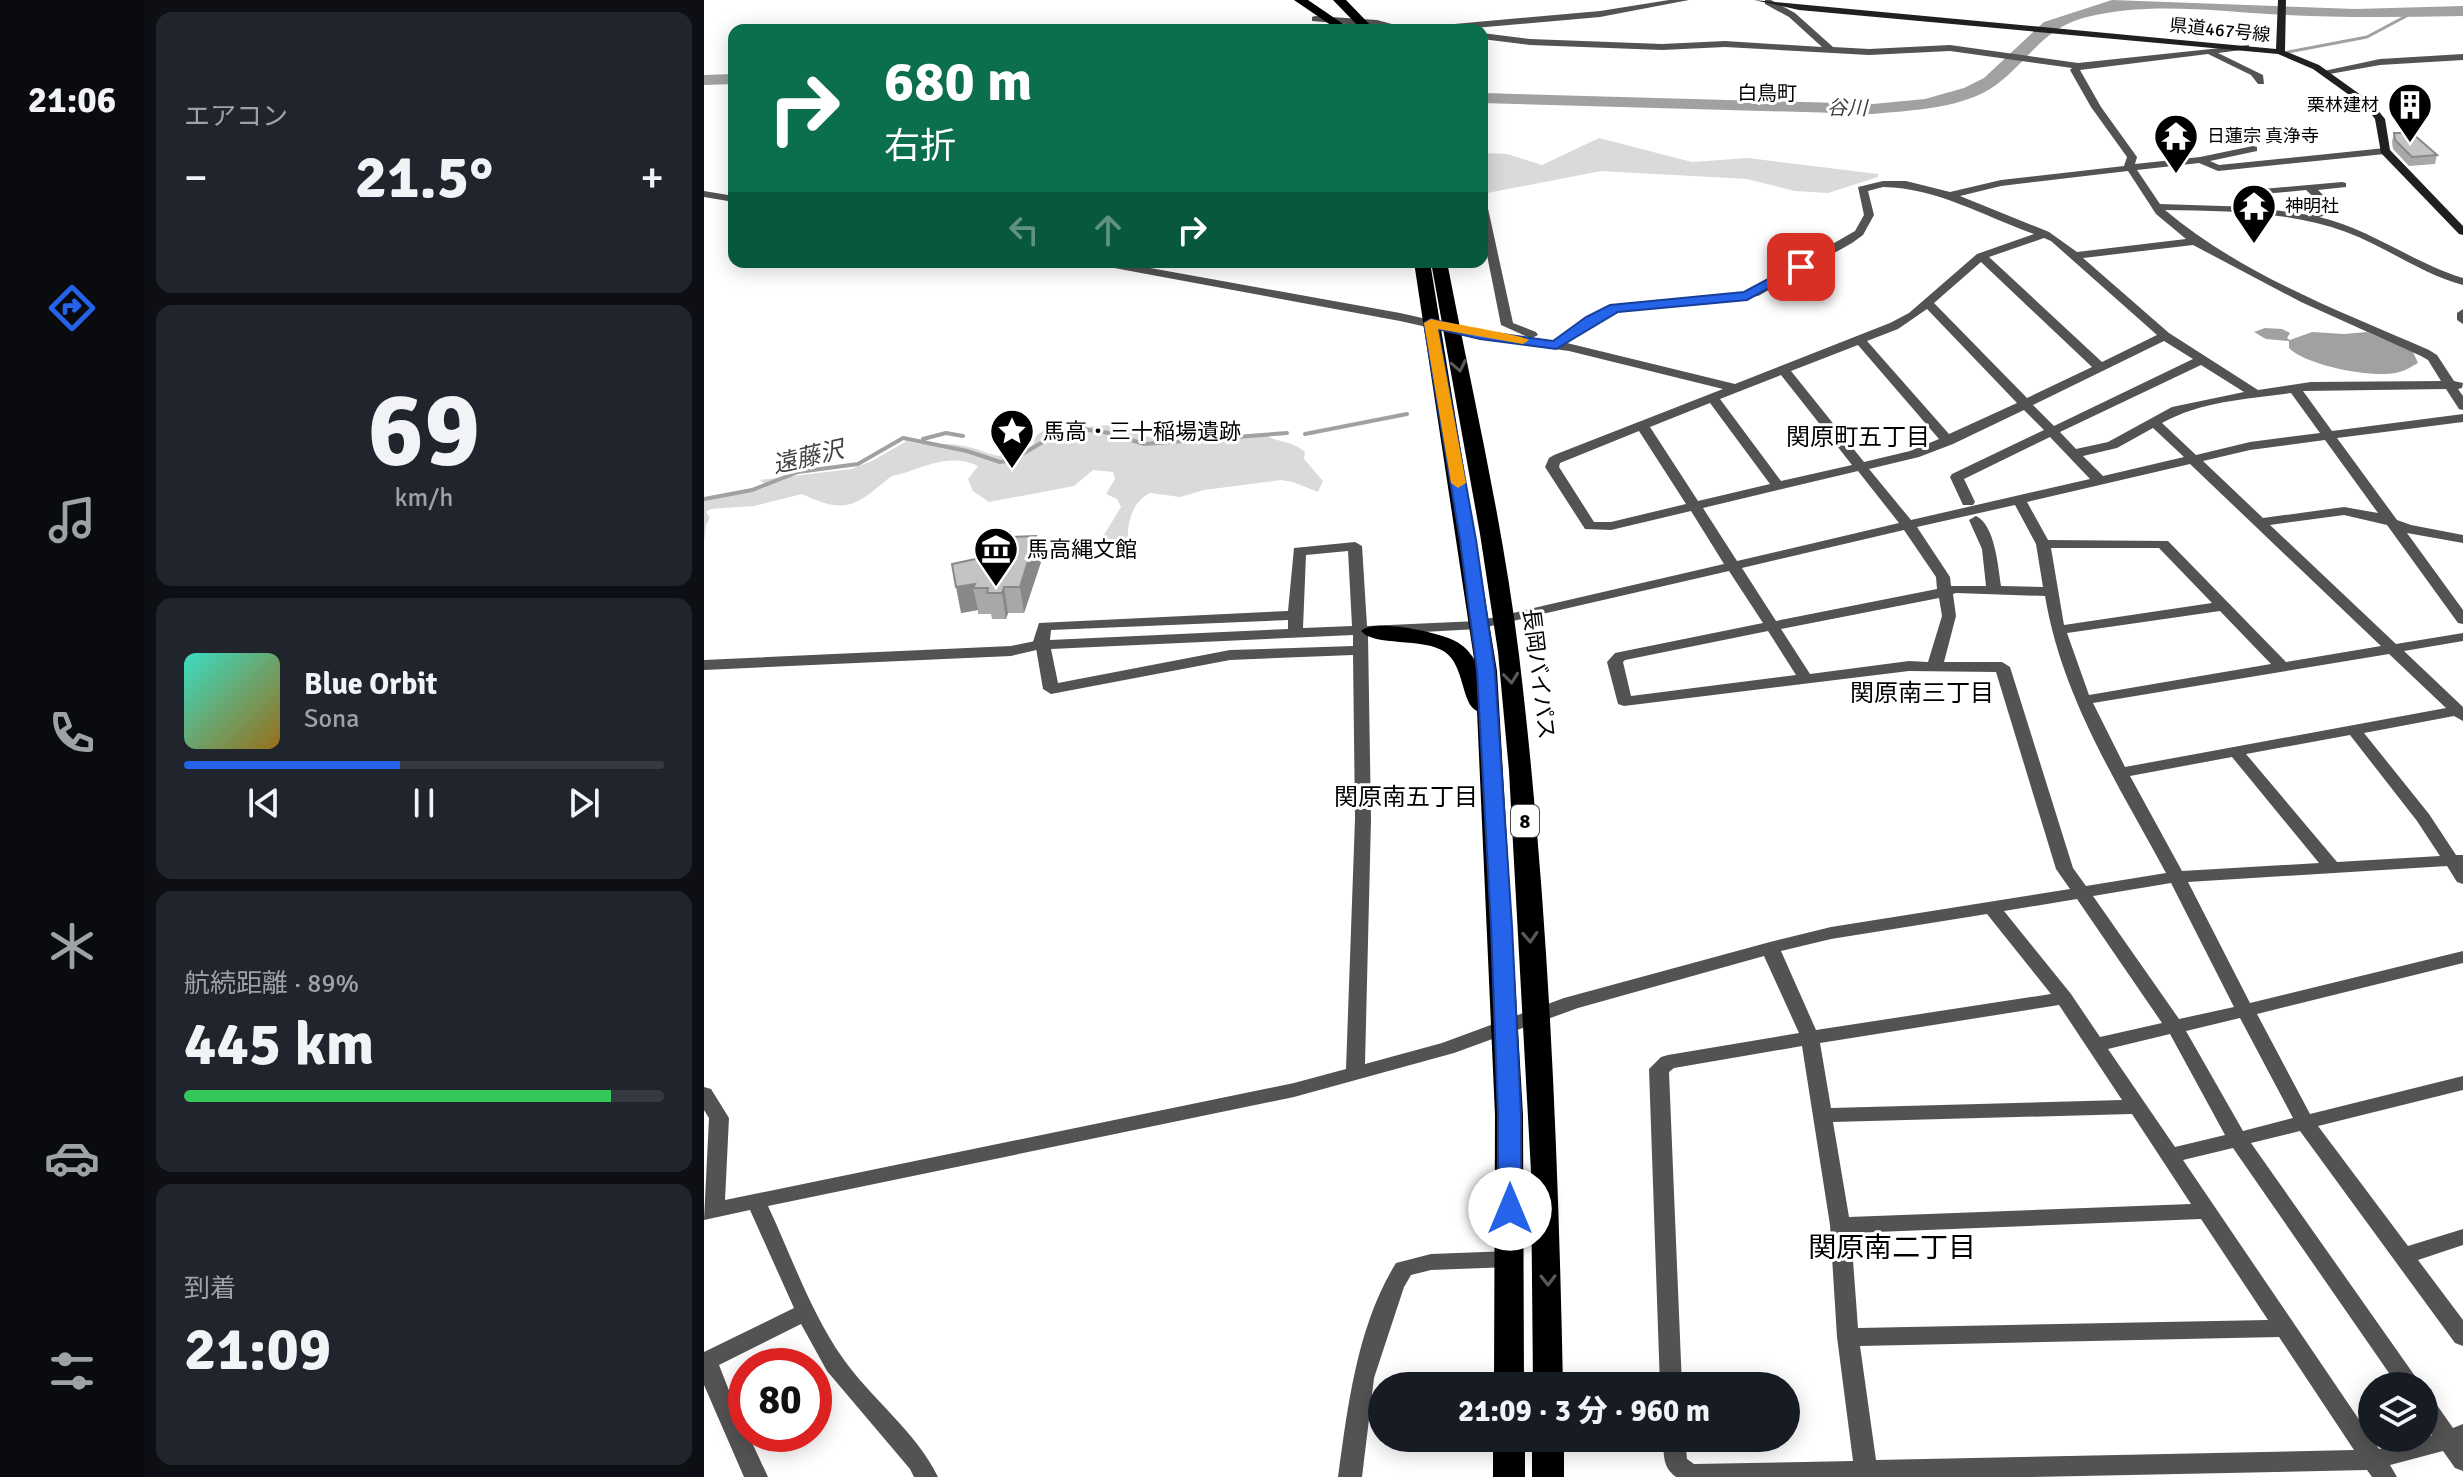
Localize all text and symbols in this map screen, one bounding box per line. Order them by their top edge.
street label: 県道467号線 [2169,14,2271,46]
text: 680 m [884,47,1032,116]
icon: right [752,56,856,160]
text: 21:06 [28,78,116,123]
district label: 白鳥町 [1737,81,1797,106]
building icon: 栗林建材 [2386,81,2434,144]
place label: 栗林建材 [2307,94,2379,116]
water label: 谷川 [1827,95,1869,121]
text: エアコン [184,101,288,133]
temple icon: 日蓮宗 真浄寺 [2152,112,2200,175]
text: 右折 [884,124,956,169]
place label: 日蓮宗 真浄寺 [2207,125,2319,147]
text: 21.5° [355,141,493,215]
text: − [184,151,208,205]
text: + [640,151,664,205]
temple icon: 神明社 [2230,182,2278,245]
place label: 神明社 [2285,195,2339,217]
icon: left [1002,208,1046,252]
icon: ahead [1086,208,1130,252]
icon: right [1170,208,1214,252]
pin [1767,233,1835,301]
icon: arrive [1779,245,1823,289]
icon: directions [44,280,100,336]
one-way arrow [1449,359,1466,373]
text: 69 [368,366,480,494]
place icon: 馬高・三十稲場遺跡 [988,407,1036,470]
place label: 馬高・三十稲場遺跡 [1043,418,1241,445]
district label: 関原町五丁目 [1786,422,1930,452]
water label: 遠藤沢 [770,434,849,480]
text: km/h [395,482,453,514]
icon: music [44,492,100,548]
museum icon: 馬高縄文館 [972,525,1020,588]
place label: 馬高縄文館 [1027,536,1137,563]
street label: 長岡バイパス [1518,607,1560,741]
text: Blue Orbit [304,666,437,703]
one-way arrow [1502,672,1519,685]
district label: 関原南三丁目 [1850,678,1994,708]
text: Sona [304,703,359,735]
icon: phone [44,705,100,761]
icon: previous [242,781,286,825]
icon: pause [402,781,446,825]
icon: next [562,781,606,825]
district label: 関原南五丁目 [1334,782,1478,812]
road number: 8 [1511,805,1539,837]
icon: climate [44,918,100,974]
one-way arrow [1521,931,1538,944]
text: 航続距離 · 89% [184,968,359,1000]
text: 445 km [184,1008,374,1082]
icon: car [44,1130,100,1186]
position arrow [1468,1167,1552,1251]
district label: 関原南二丁目 [1808,1231,1976,1265]
text: 到着 [184,1273,236,1305]
one-way arrow [1539,1274,1556,1287]
text: 21:09 [184,1313,331,1387]
icon: filters [44,1343,100,1399]
speed limit sign: 80 [728,1348,832,1452]
map controls [2358,1372,2438,1452]
button: layers [2358,1372,2438,1452]
text: 21:09 · 3 分 · 960 m [1458,1393,1710,1430]

